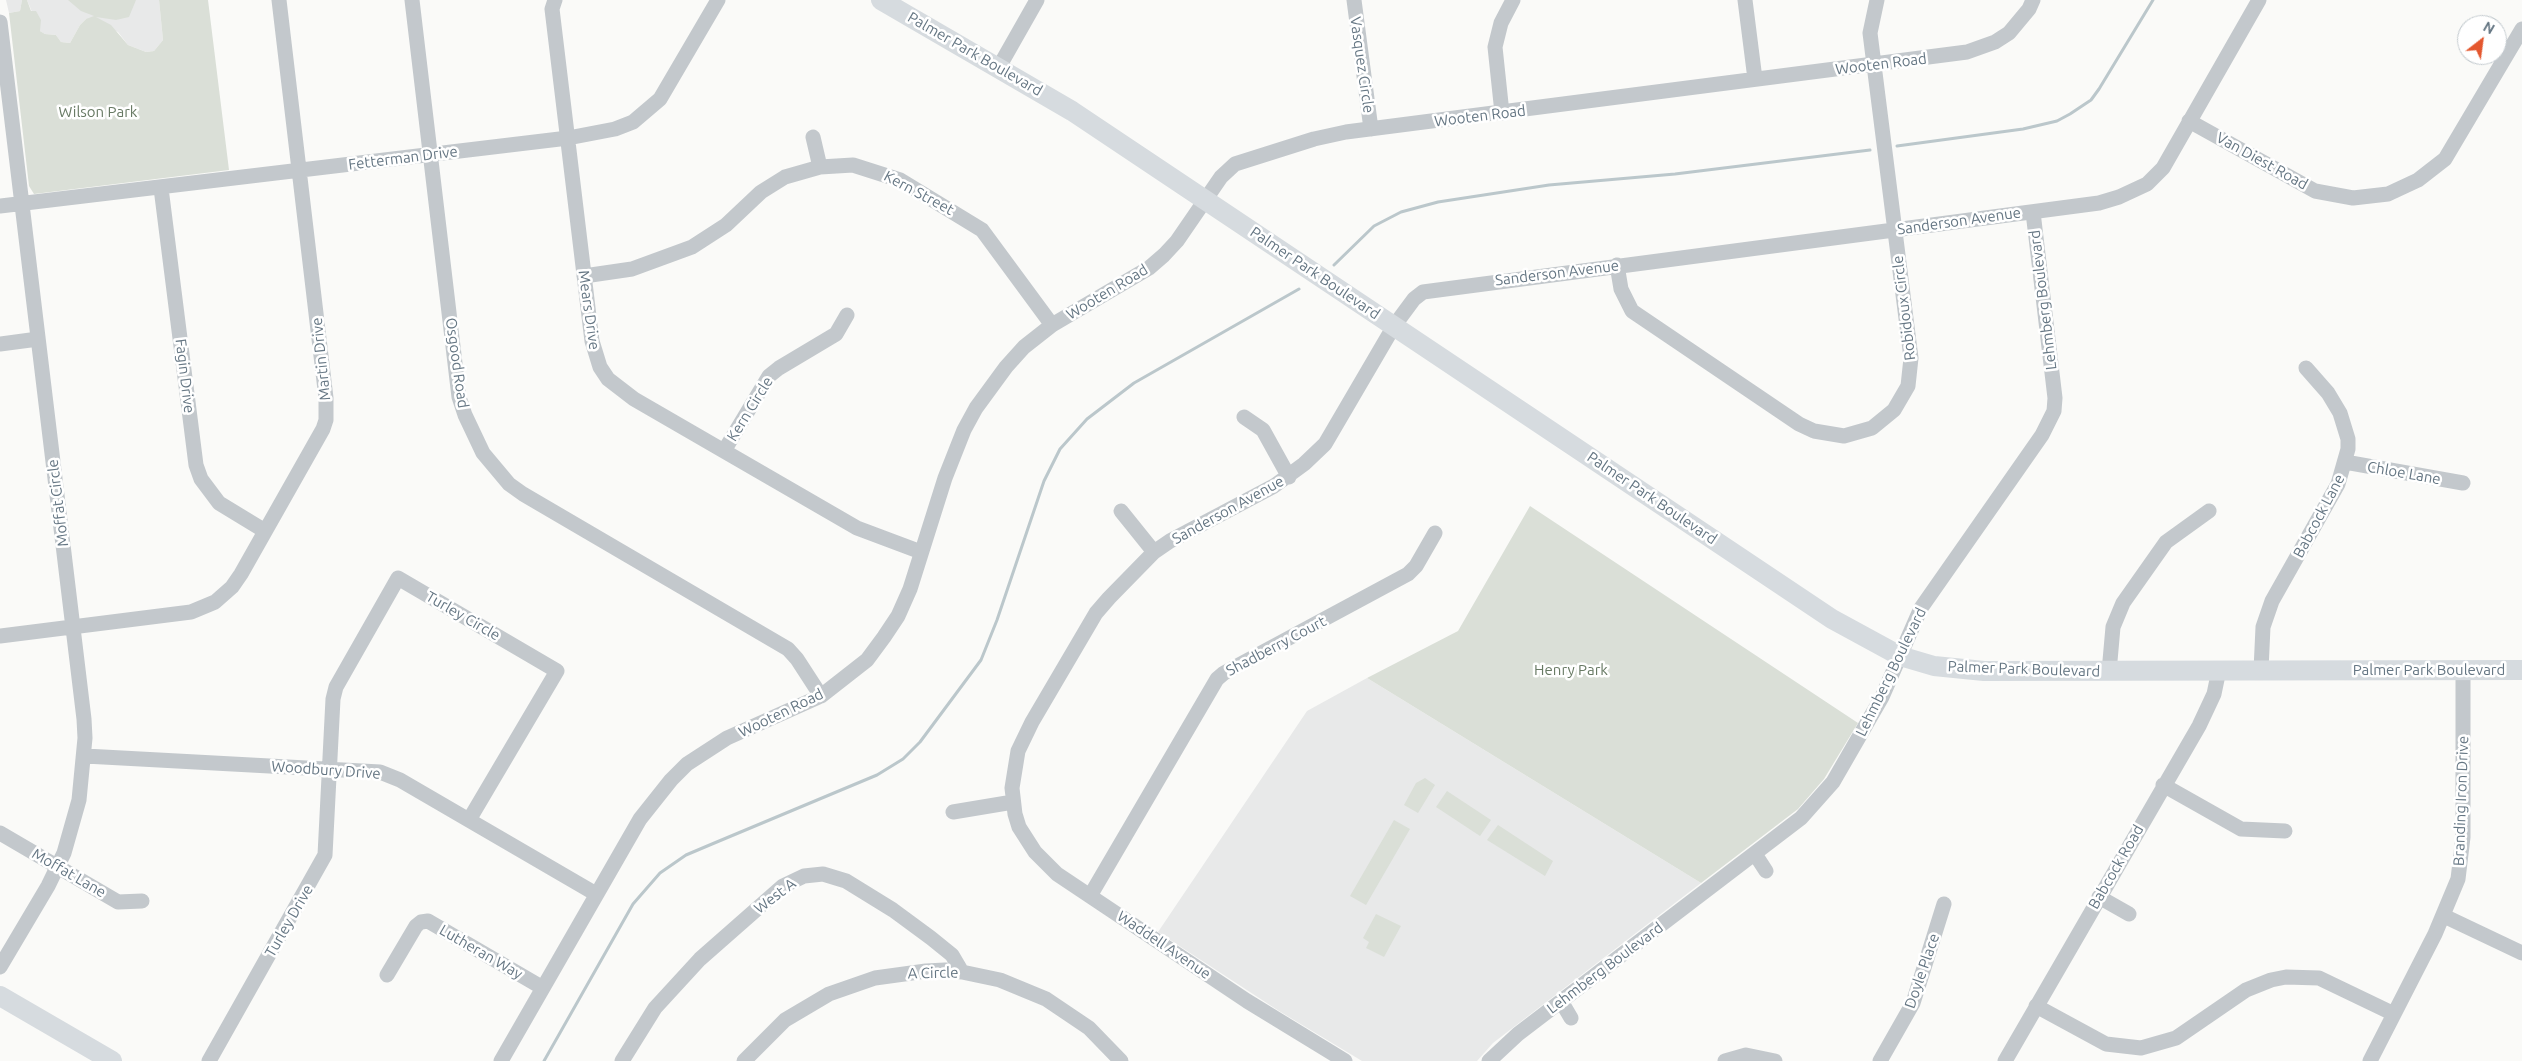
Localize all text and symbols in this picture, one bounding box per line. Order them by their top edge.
street label: Palmer Park Boulevard [904,8,1046,100]
north arrow [2457,15,2507,65]
street label: Vasquez Circle [1346,16,1378,114]
text: N [2480,18,2498,37]
street label: Wooten Road [1834,49,1928,79]
street label: Wooten Road [1433,101,1527,131]
park label: Wilson Park [59,103,137,121]
street label: Van Diest Road [2213,128,2311,194]
street label: Fetterman Drive [347,142,459,174]
street label: Kern Street [881,167,957,219]
street label: Sanderson Avenue [1896,203,2022,239]
street label: Palmer Park Boulevard [1247,223,1383,323]
street label: Lehmberg Boulevard [2025,229,2061,371]
street label: Robidoux Circle [1889,255,1919,361]
street label: Sanderson Avenue [1494,256,1620,290]
street label: Wooten Road [1063,261,1151,323]
street label: Mears Drive [575,269,603,351]
street label: Martin Drive [308,317,334,401]
street label: Osgood Road [442,317,472,409]
street label: Fagin Drive [172,338,198,414]
street label: Kern Circle [723,373,777,445]
street label: Palmer Park Boulevard [1584,448,1720,548]
street label: Moffat Circle [44,458,72,548]
street label: Chloe Lane [2366,458,2442,488]
street label: Babcock Lane [2289,471,2349,561]
street label: Sanderson Avenue [1169,472,1287,548]
street label: Turley Circle [423,588,503,644]
street label: Lehmberg Boulevard [1852,605,1930,739]
street label: Shadberry Court [1223,612,1329,680]
street label: Palmer Park Boulevard [1947,657,2101,681]
park label: Henry Park [1534,661,1608,679]
street label: Palmer Park Boulevard [2353,661,2505,679]
street label: Wooten Road [736,685,826,741]
street label: Branding Iron Drive [2450,736,2472,866]
street label: Woodbury Drive [271,757,381,783]
street label: Babcock Road [2085,822,2147,912]
street label: Moffat Lane [29,845,109,901]
street label: West A [751,875,799,917]
street label: Turley Drive [261,882,317,960]
street label: Waddell Avenue [1114,907,1214,983]
street label: Lehmberg Boulevard [1543,918,1667,1018]
street label: Lutheran Way [436,921,526,983]
street label: Doyle Place [1901,931,1943,1011]
street label: A Circle [907,964,959,982]

